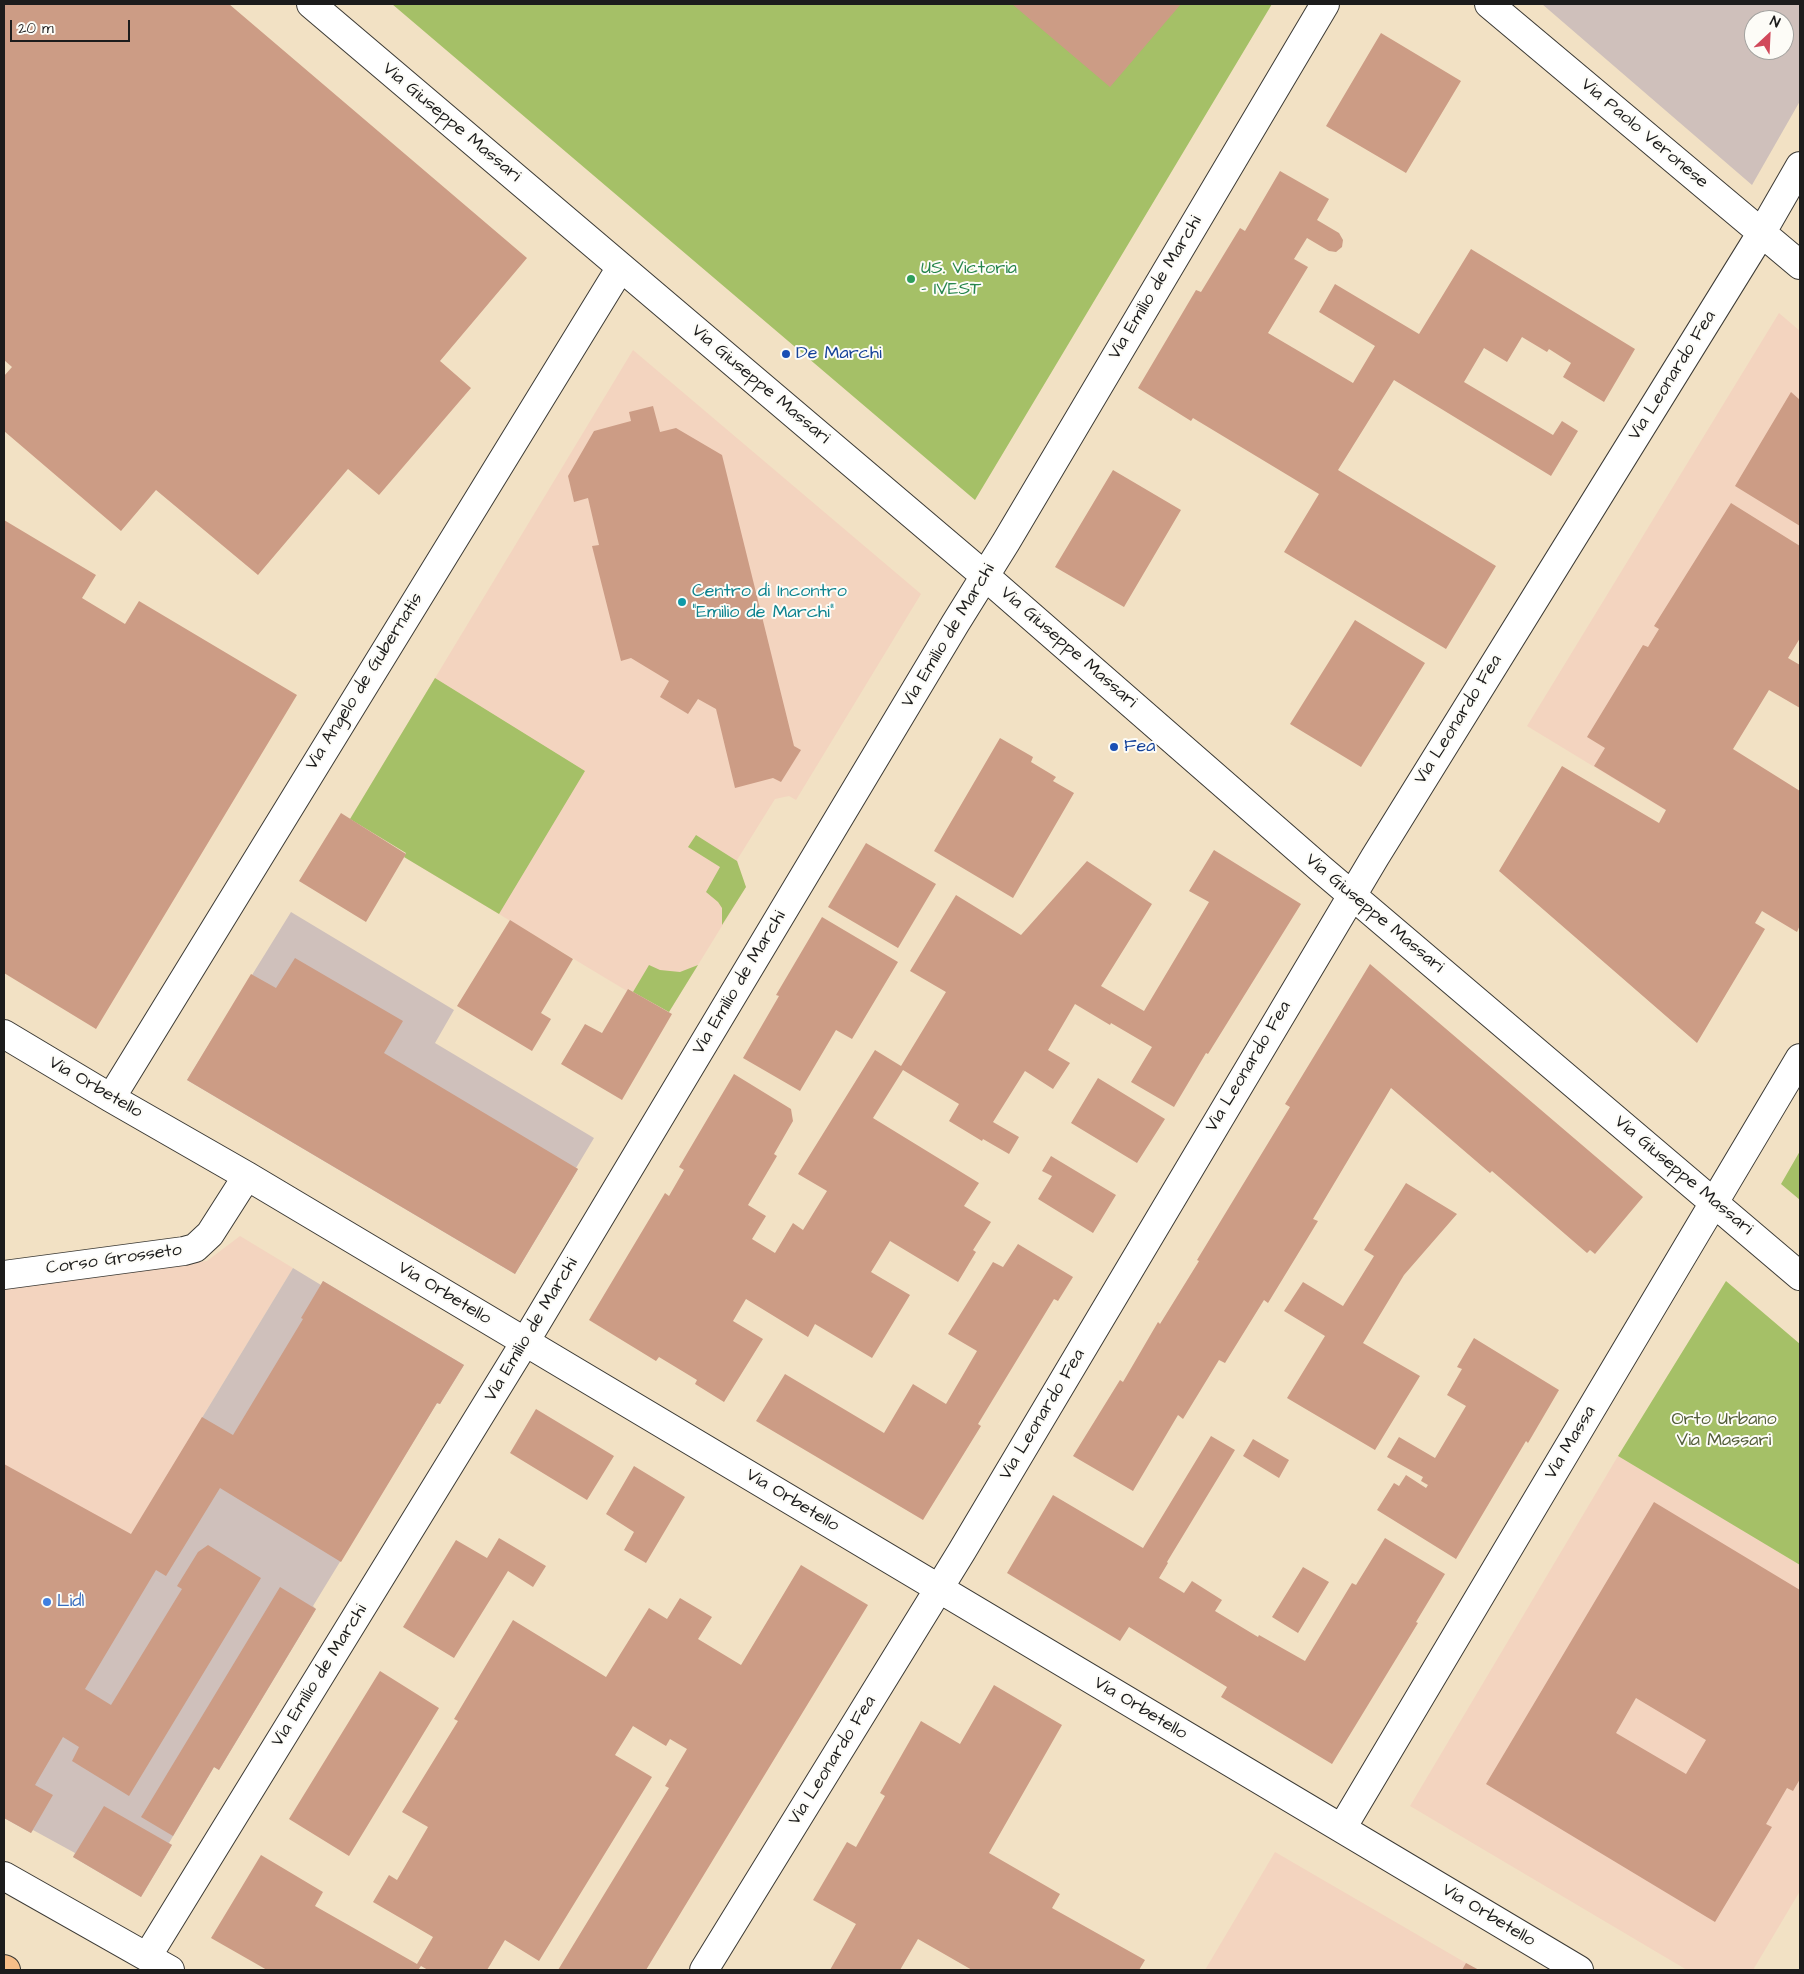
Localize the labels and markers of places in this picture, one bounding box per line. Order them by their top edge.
place label: US. Victoria - IVEST [921,258,1017,300]
marker: US. Victoria - IVEST [905,273,917,285]
place label: De Marchi [796,343,882,365]
marker: De Marchi [780,348,792,360]
place label: Centro di Incontro "Emilio de Marchi" [692,581,847,624]
marker: Centro di Incontro "Emilio de Marchi" [676,596,688,608]
place label: Fea [1124,736,1155,758]
marker: Fea [1108,741,1120,753]
place label: Lidl [57,1591,84,1613]
marker: Lidl [41,1596,53,1608]

